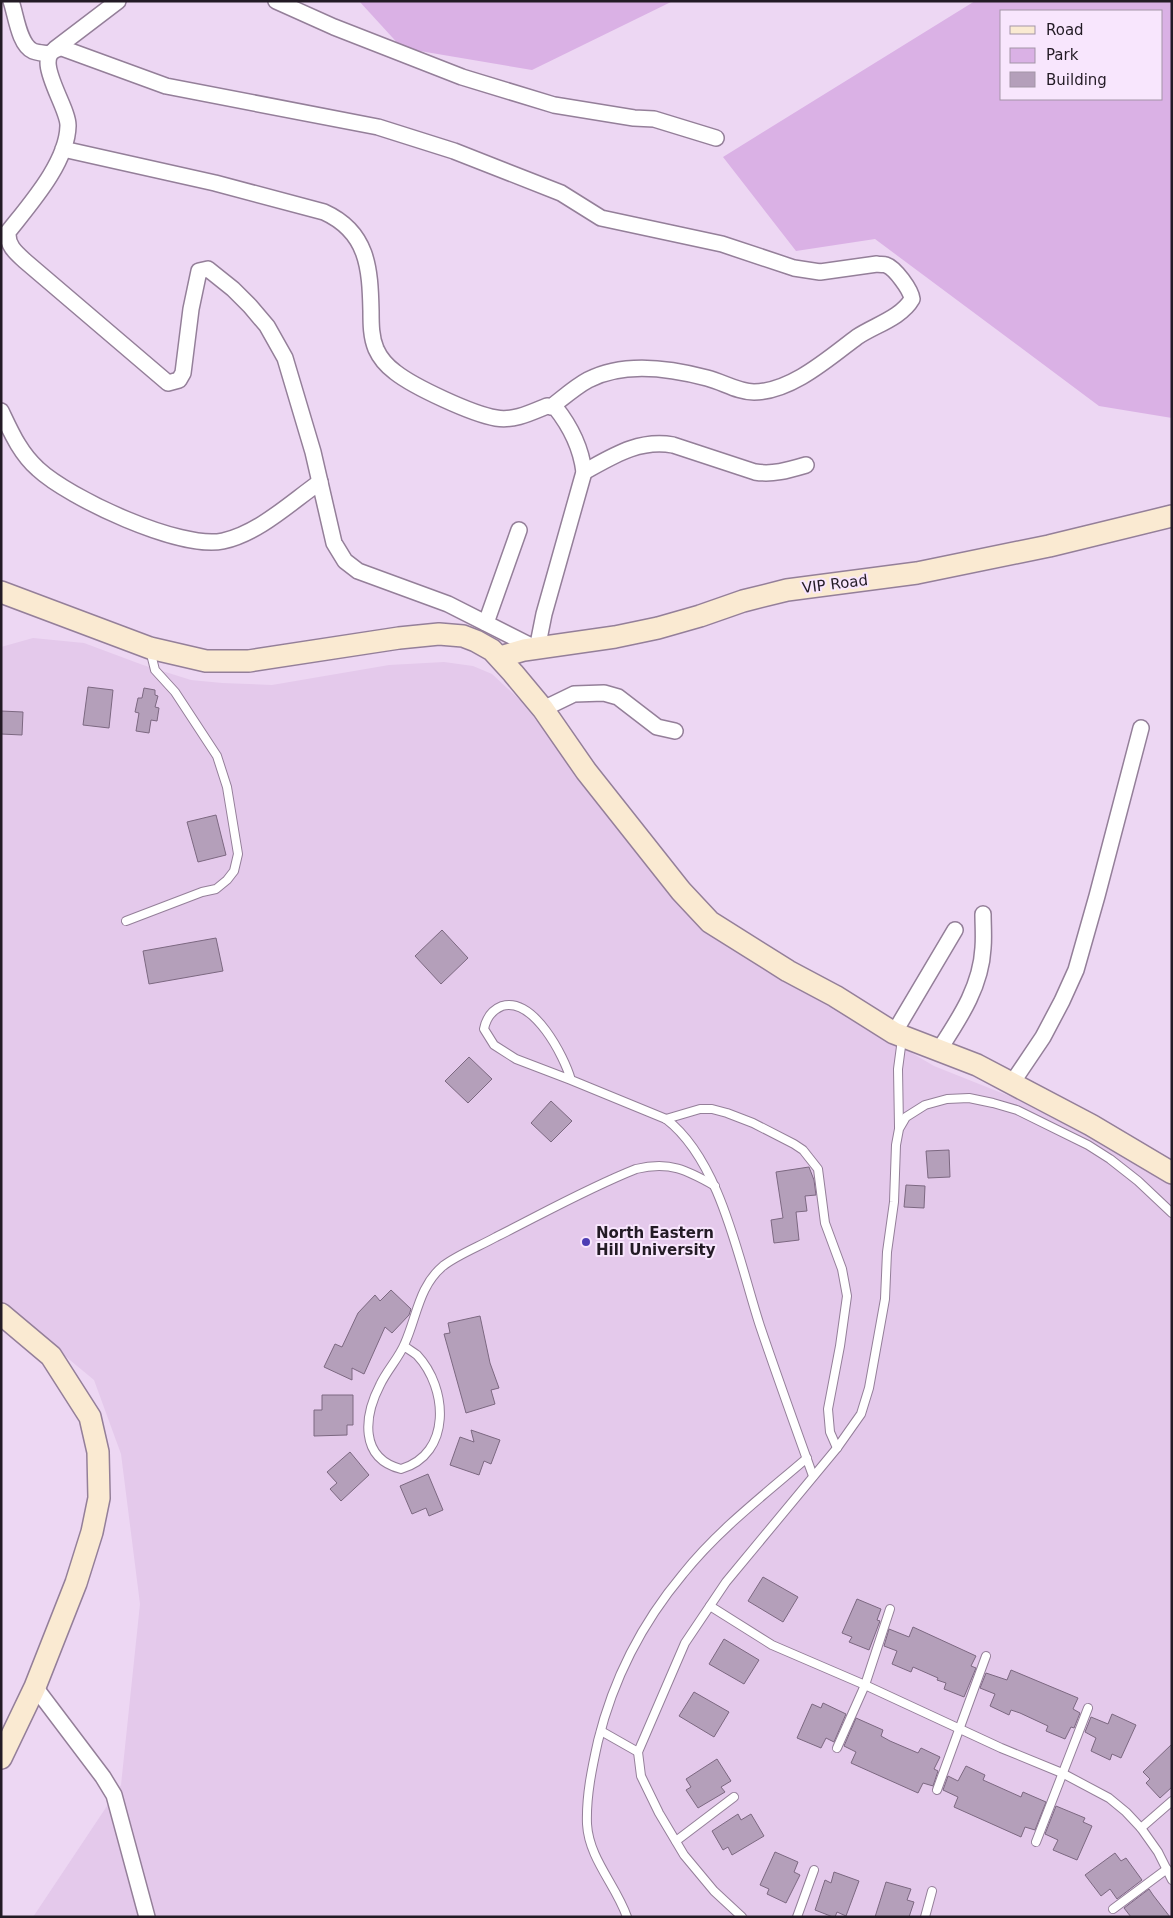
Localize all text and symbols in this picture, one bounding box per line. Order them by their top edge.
legend [1000,10,1163,100]
text: Road [1046,21,1084,39]
text: Park [1046,46,1079,64]
text: Building [1046,71,1107,89]
street label: VIP Road [801,571,869,597]
place label: North Eastern Hill University [596,1224,716,1259]
marker: North Eastern Hill University [580,1236,592,1248]

